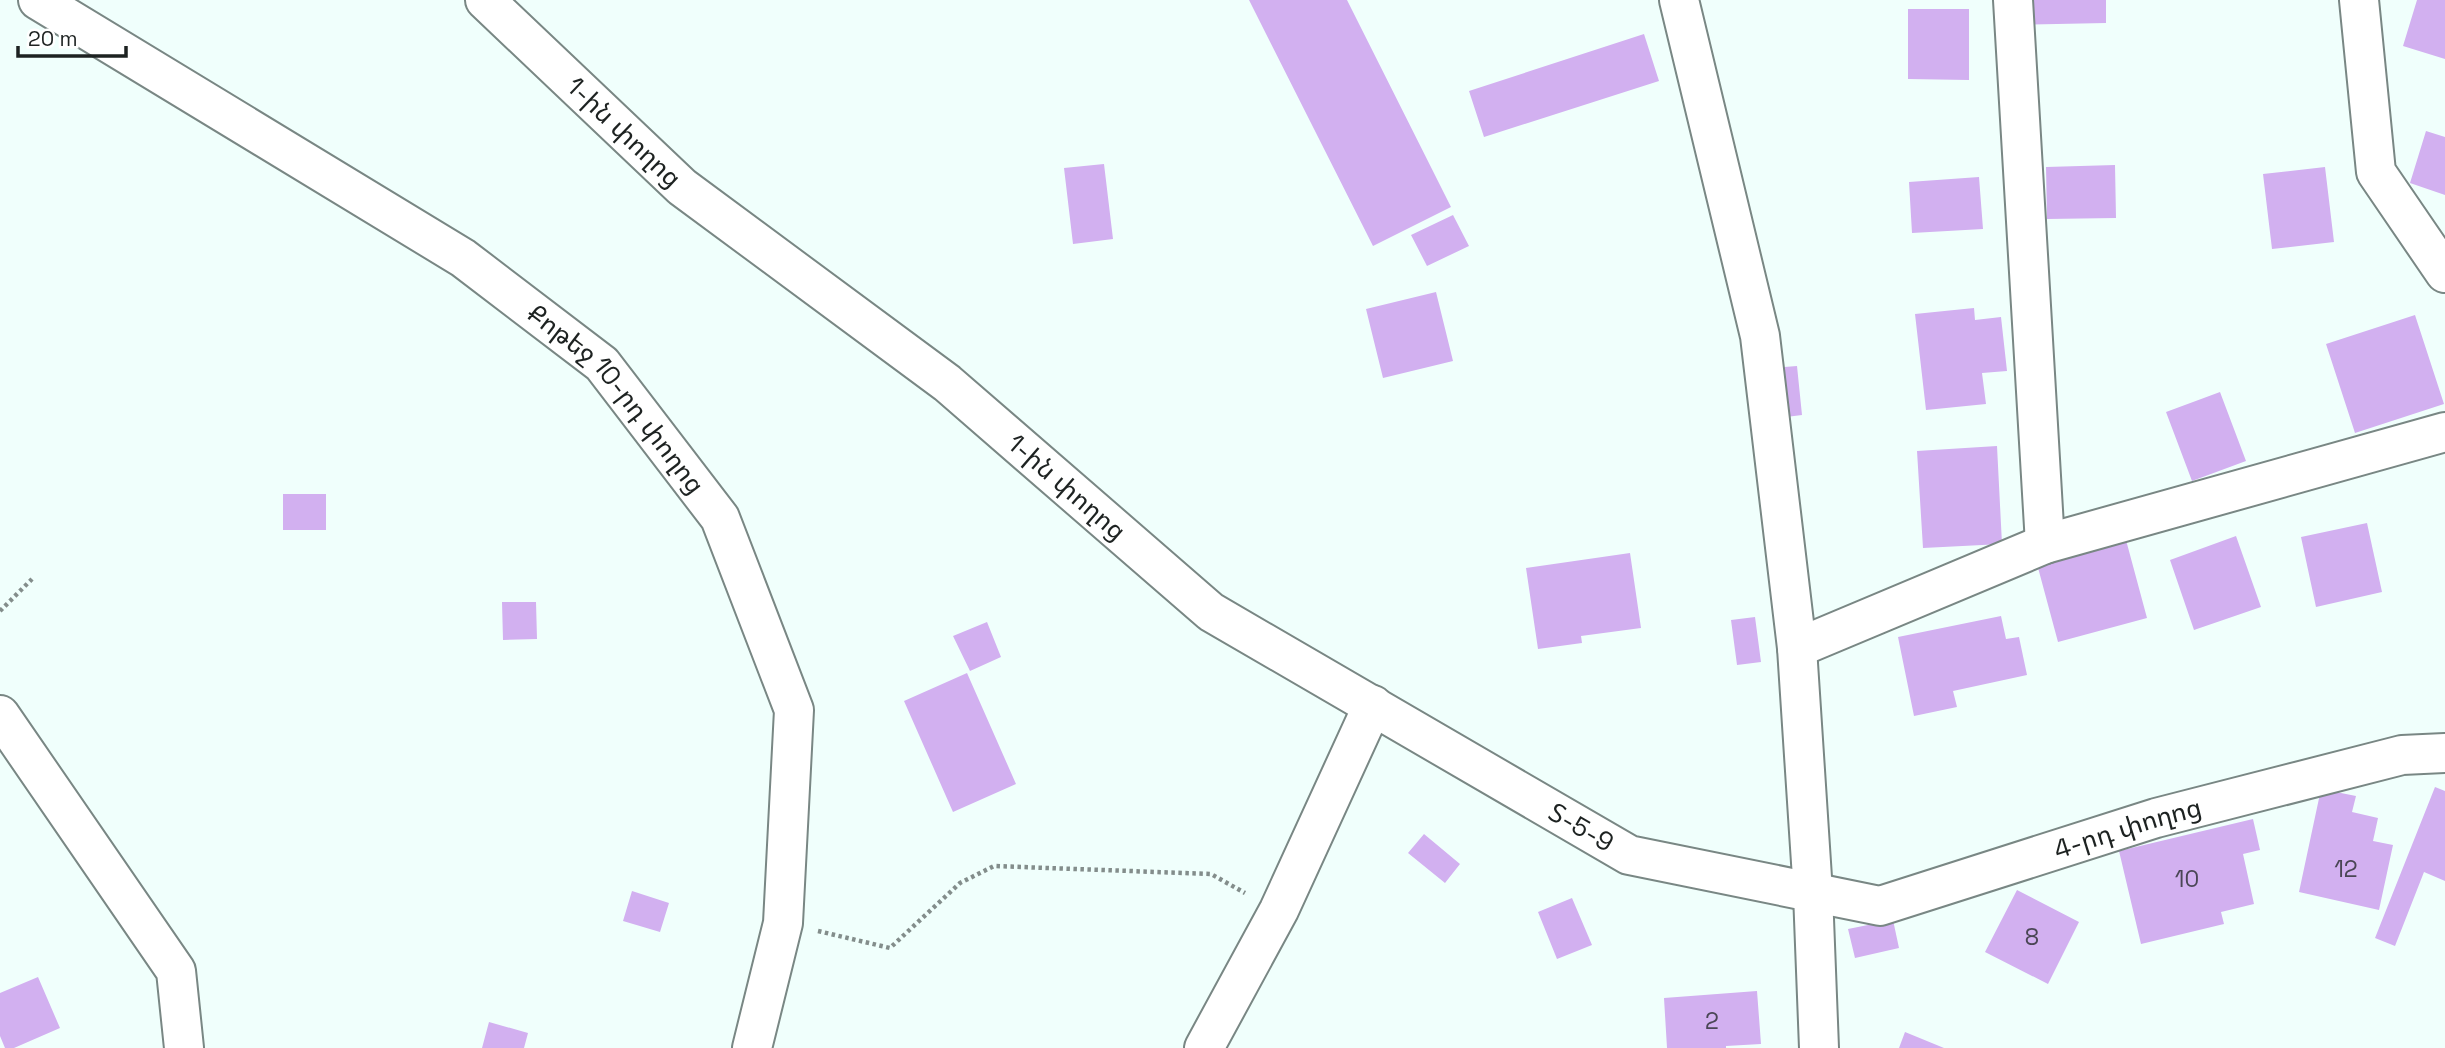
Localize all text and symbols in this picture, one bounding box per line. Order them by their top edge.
scale bar [18,14,126,58]
text: 20 m [28,25,78,52]
street label: 1-ին փողոց [559,69,689,195]
street label: Քոթեջ 10-րդ փողոց [521,296,712,501]
street label: 1-ին փողոց [1001,426,1133,548]
street label: 4-րդ փողոց [2049,790,2205,867]
street label: Տ-5-9 [1542,795,1620,860]
house number: 12 [2334,854,2358,884]
house number: 10 [2175,864,2199,894]
house number: 8 [2025,922,2039,952]
house number: 2 [1705,1006,1719,1036]

